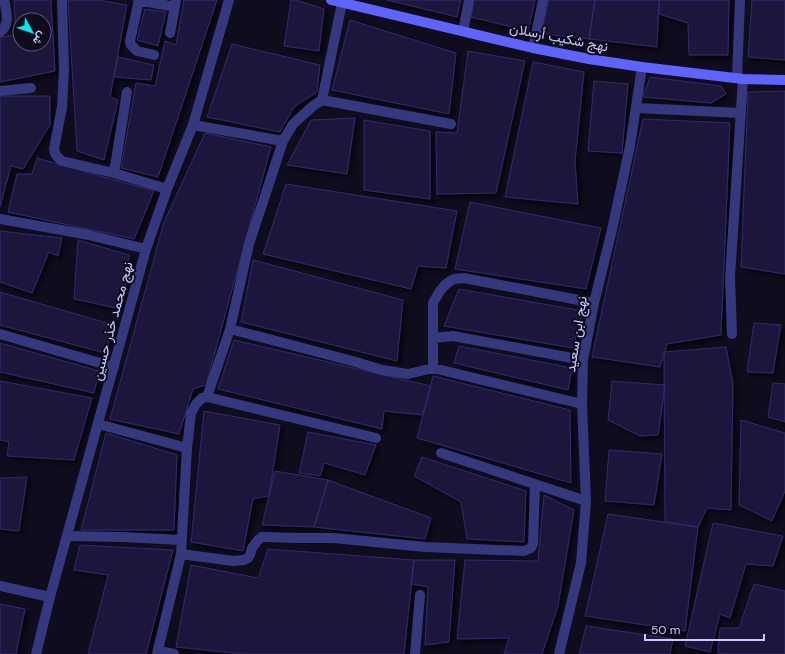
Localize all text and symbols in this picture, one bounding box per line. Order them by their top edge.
north arrow [12,12,52,52]
street label: نهج شكيب أرسلان [508,19,610,57]
text: ش [30,29,49,48]
street label: نهج محمد خذر حسين [87,259,139,383]
street label: نهج ابن سعيد [561,295,593,374]
scale bar [645,616,764,642]
text: 50 m [651,622,680,638]

